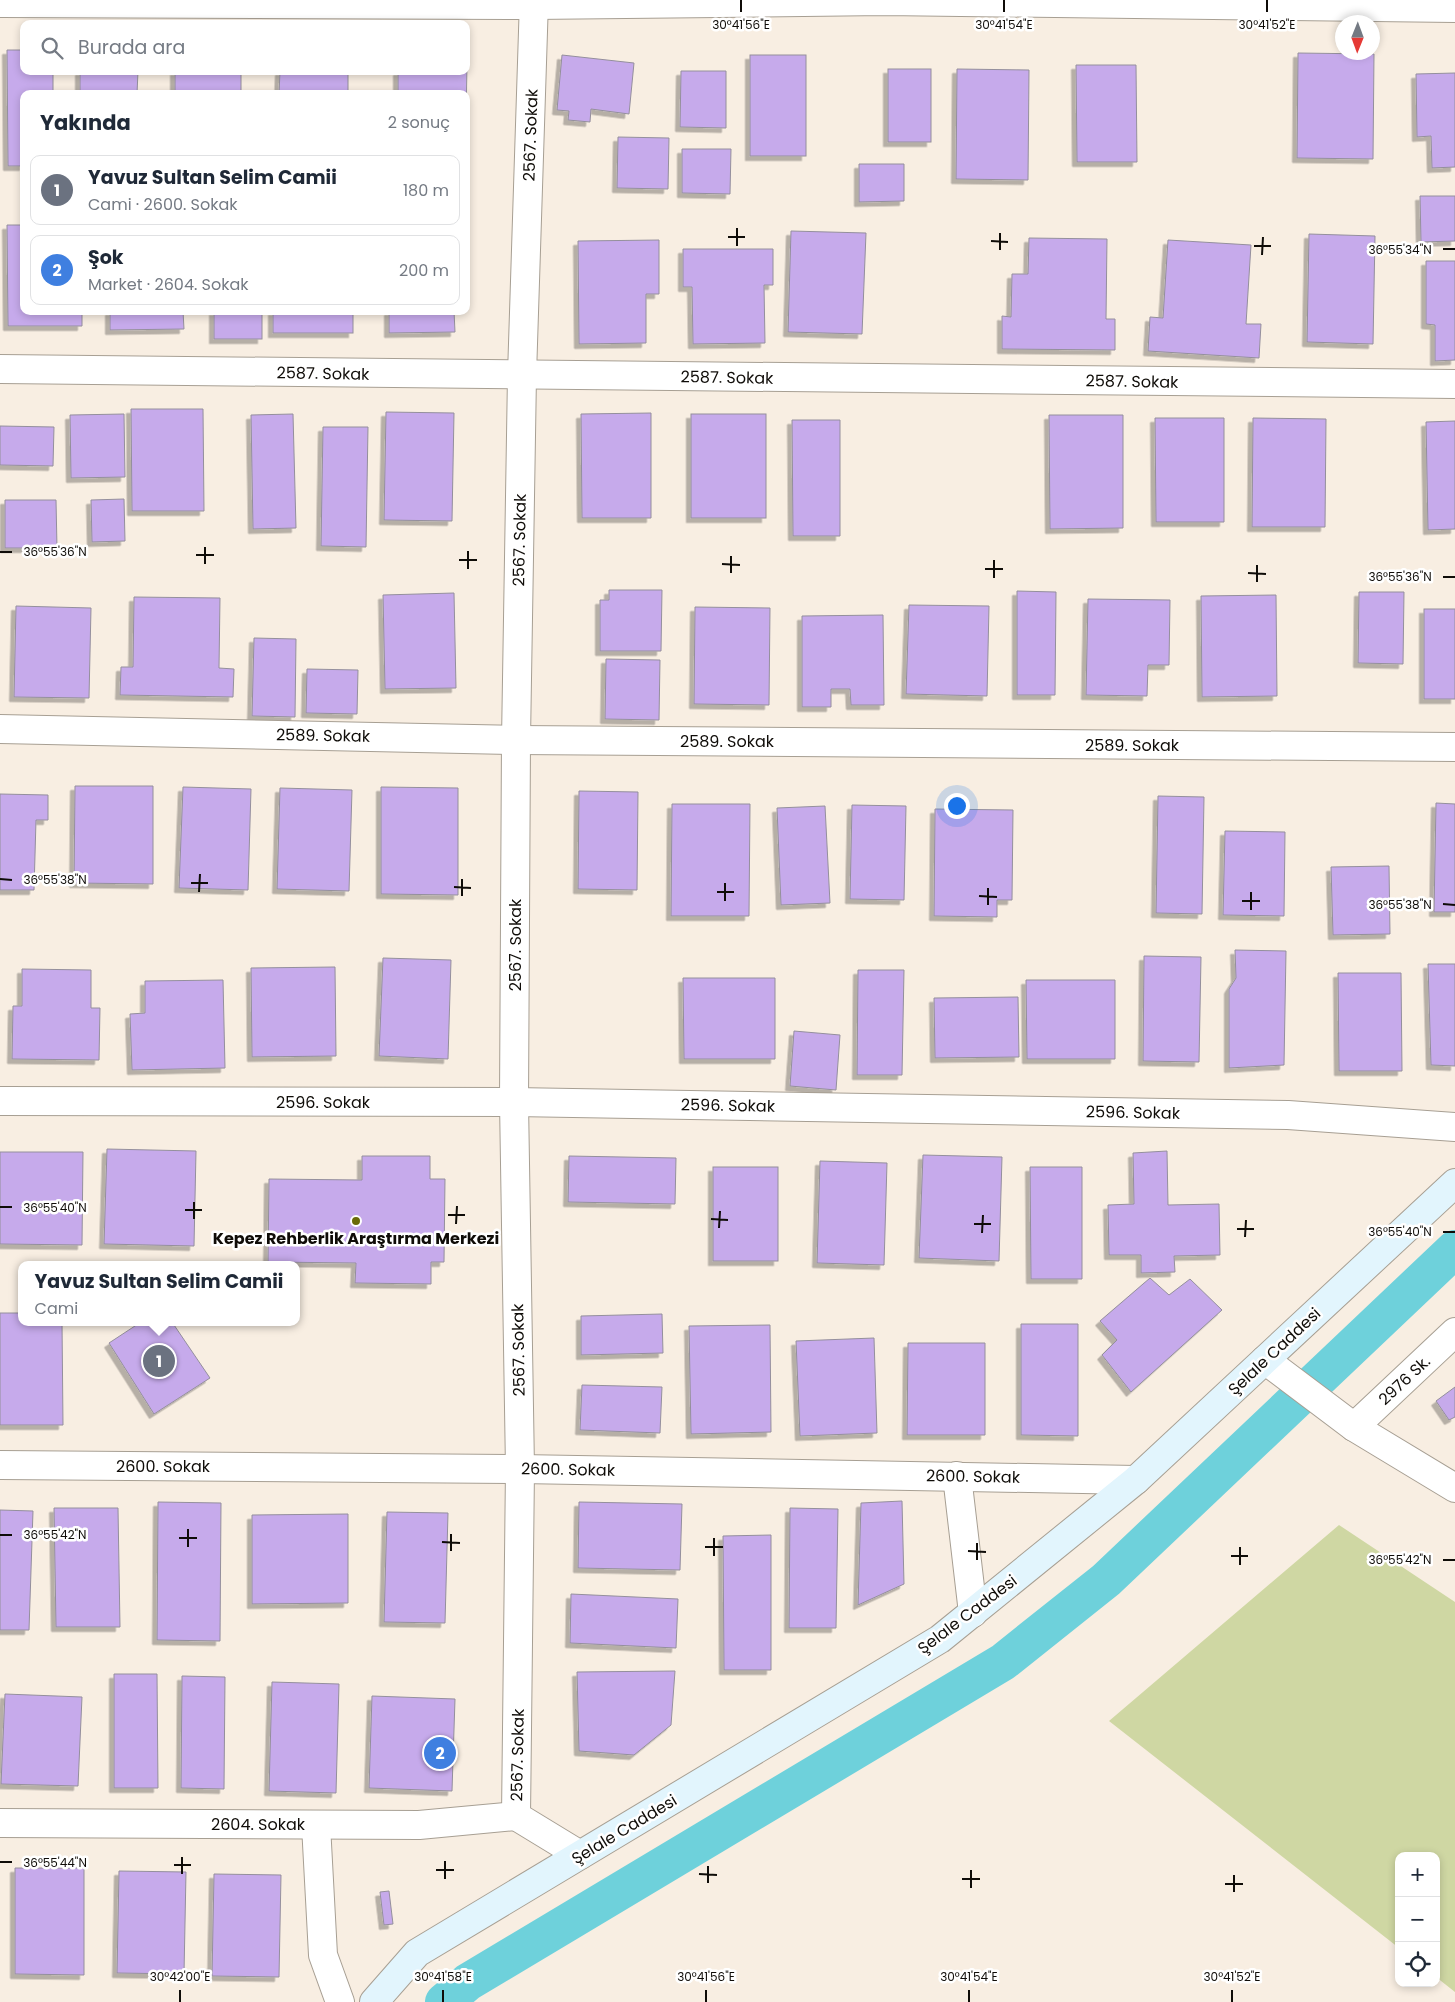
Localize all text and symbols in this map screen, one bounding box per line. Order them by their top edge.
north arrow [1335,15,1380,60]
text: 30°41'56"E [712,16,770,33]
text: 30°41'54"E [975,16,1033,33]
text: 30°41'52"E [1239,16,1295,33]
search box [20,20,470,75]
icon: search [38,34,66,62]
text: Burada ara [78,34,185,61]
street label: 2567. Sokak [517,88,544,182]
text: Yakında [40,108,131,137]
text: 2 sonuç [388,111,450,134]
text: Yavuz Sultan Selim Camii [88,164,337,191]
text: 1 [54,179,60,202]
text: 180 m [403,179,449,202]
text: Cami · 2600. Sokak [88,193,238,216]
text: 36°55'34"N [1368,241,1432,258]
text: Şok [88,244,124,271]
text: 2 [52,259,62,282]
text: 200 m [399,259,449,282]
text: Market · 2604. Sokak [88,273,249,296]
street label: 2587. Sokak [276,361,370,386]
street label: 2587. Sokak [680,365,774,390]
street label: 2587. Sokak [1085,369,1179,394]
street label: 2567. Sokak [507,493,532,587]
text: 36°55'36"N [23,543,87,560]
text: 36°55'36"N [1368,568,1432,585]
street label: 2589. Sokak [276,723,371,748]
street label: 2589. Sokak [680,730,775,753]
street label: 2589. Sokak [1085,734,1180,757]
your location [944,793,970,819]
text: 36°55'38"N [23,871,87,888]
text: 36°55'38"N [1368,896,1432,913]
street label: 2567. Sokak [504,898,527,991]
street label: 2596. Sokak [276,1091,371,1114]
street label: 2596. Sokak [681,1093,776,1118]
street label: 2596. Sokak [1086,1100,1181,1125]
text: 36°55'40"N [23,1199,87,1216]
marker: Kepez Rehberlik Araştırma Merkezi [350,1215,362,1227]
text: 36°55'40"N [1368,1223,1432,1240]
place label: Kepez Rehberlik Araştırma Merkezi [213,1227,499,1250]
popup [18,1261,300,1326]
text: Yavuz Sultan Selim Camii [35,1268,283,1295]
text: Cami [35,1297,78,1320]
street label: Şelale Caddesi [1223,1302,1326,1400]
street label: 2567. Sokak [506,1303,531,1397]
pin: 1 [143,1342,175,1380]
street label: 2976 Sk. [1373,1350,1435,1410]
street label: 2600. Sokak [116,1455,211,1478]
street label: 2600. Sokak [521,1457,616,1482]
street label: 2600. Sokak [926,1464,1021,1489]
text: 36°55'42"N [24,1526,86,1543]
text: 36°55'42"N [1369,1551,1431,1568]
street label: Şelale Caddesi [913,1569,1022,1659]
street label: 2567. Sokak [505,1708,530,1802]
pin: 2 [424,1734,456,1772]
street label: Şelale Caddesi [567,1789,681,1870]
street label: 2604. Sokak [211,1813,306,1836]
map controls [1395,1852,1440,1987]
button: + [1395,1852,1440,1897]
text: 36°55'44"N [23,1854,87,1871]
button: − [1395,1897,1440,1942]
button: locate [1395,1942,1440,1987]
text: 30°42'00"E [150,1968,210,1985]
text: 30°41'58"E [414,1968,472,1985]
text: 30°41'56"E [677,1968,735,1985]
text: 30°41'54"E [940,1968,998,1985]
text: 30°41'52"E [1204,1968,1260,1985]

